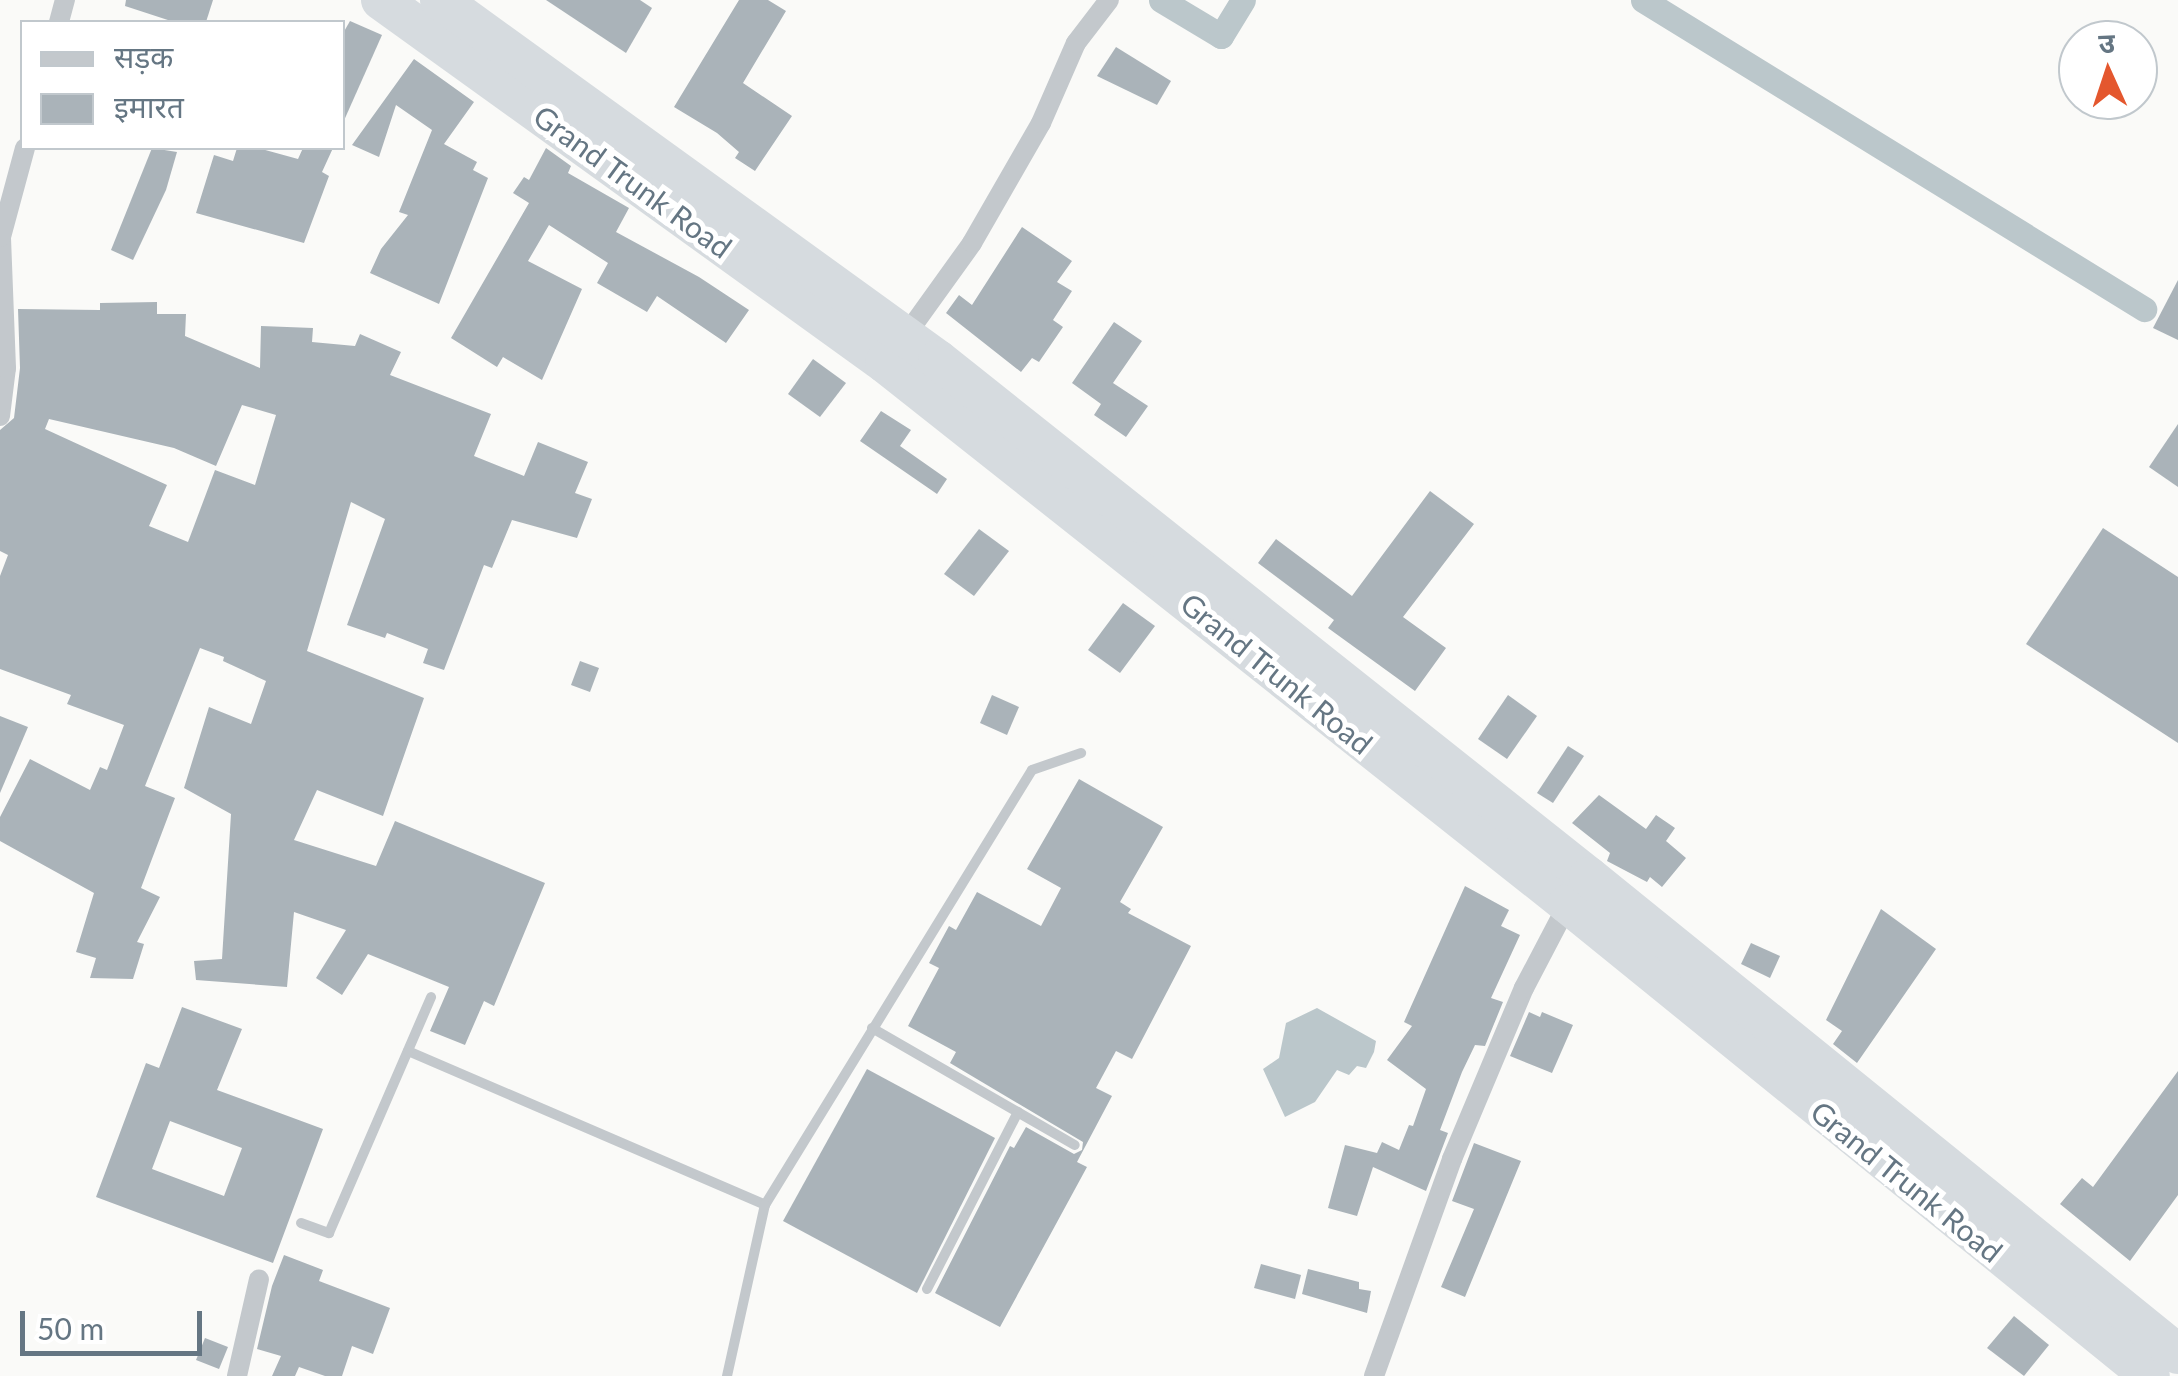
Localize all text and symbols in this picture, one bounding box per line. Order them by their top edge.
legend [20,20,345,150]
north arrow [2058,20,2158,120]
text: उ [2097,25,2116,59]
text: सड़क [114,38,173,74]
text: इमारत [114,88,184,124]
street label: Grand Trunk Road [527,97,739,265]
street label: Grand Trunk Road [1174,585,1380,761]
street label: Grand Trunk Road [1804,1093,2010,1269]
scale bar [25,1291,208,1353]
text: 50 m [37,1310,104,1346]

